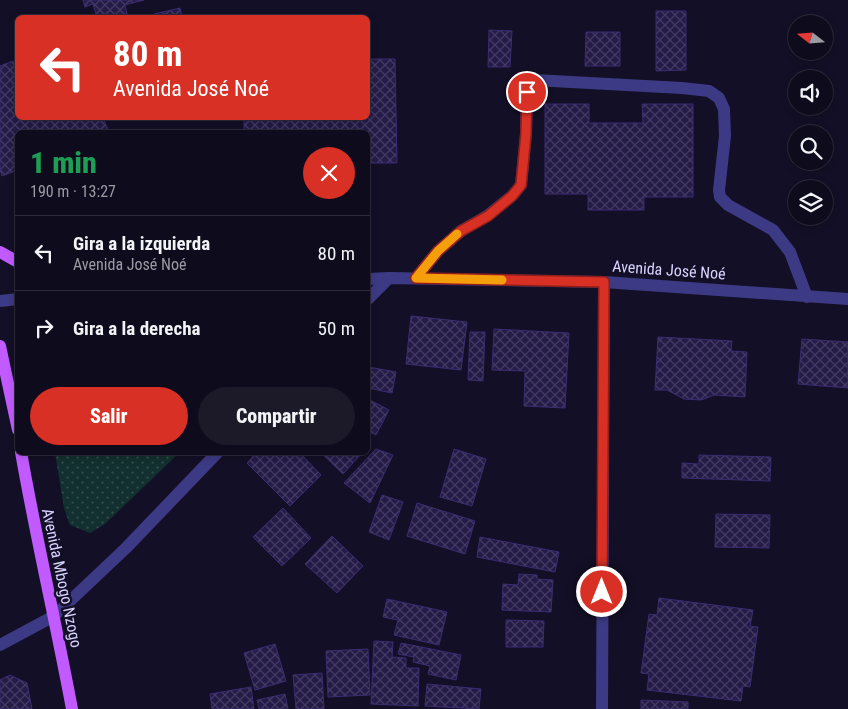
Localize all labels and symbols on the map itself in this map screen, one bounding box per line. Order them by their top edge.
north arrow [788,15,832,60]
pin [506,71,548,113]
street label: Avenida José Noé [612,257,726,283]
street label: Avenida Mbogo Nzogo [38,507,86,649]
position arrow [575,565,627,617]

